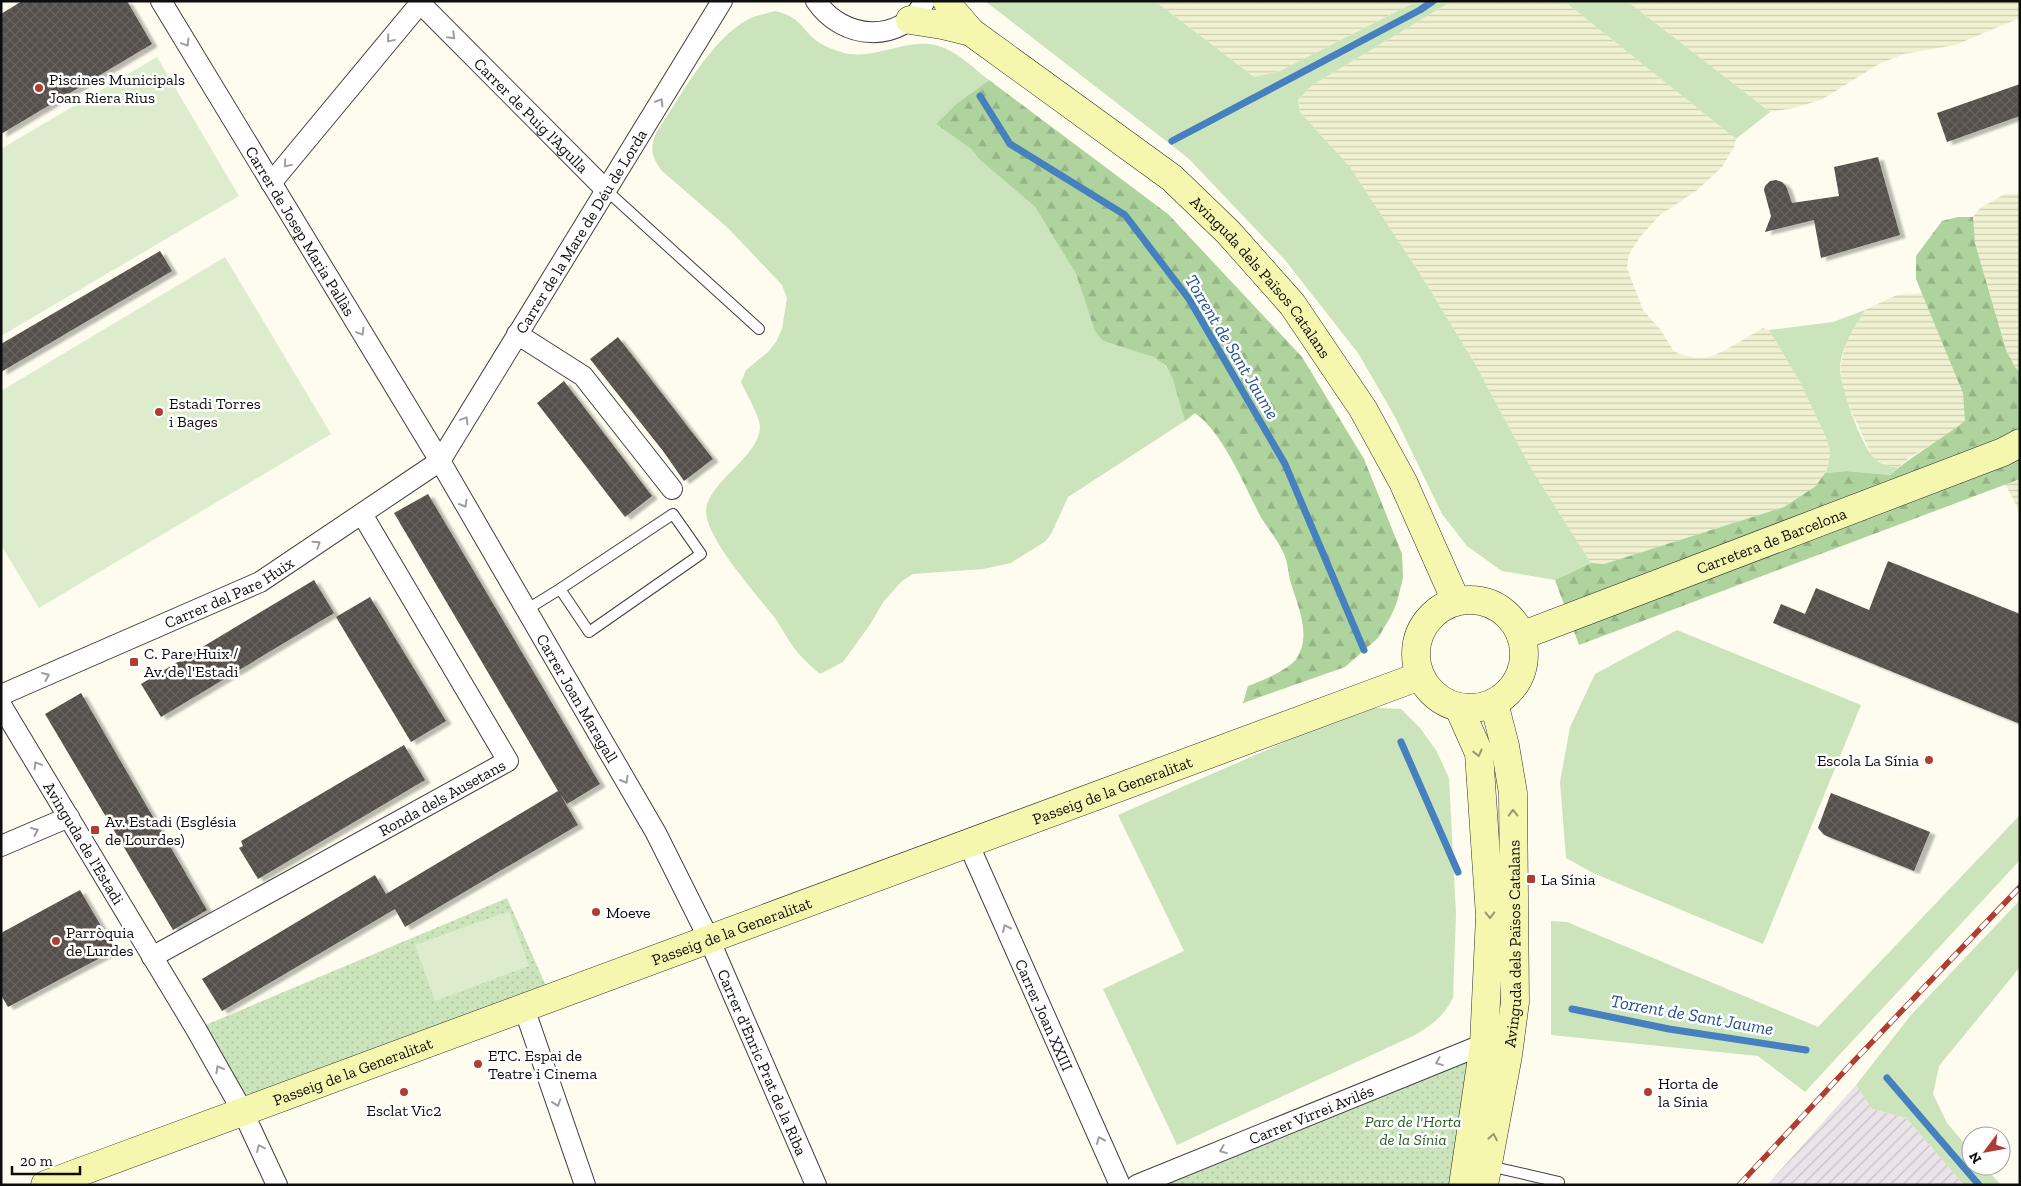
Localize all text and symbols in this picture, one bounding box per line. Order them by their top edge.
one-way arrow [446,30,455,39]
one-way arrow [388,33,396,42]
one-way arrow [180,37,189,46]
street label: Carrer de Puig l'Agulla [470,54,593,177]
place label: Piscines Municipals Joan Riera Rius [49,70,185,107]
marker: Piscines Municipals Joan Riera Rius [33,82,45,94]
one-way arrow [654,99,663,108]
street label: Carrer de la Mare de Déu de Lorda [511,125,651,337]
street label: Carrer de Josep Maria Pallàs [242,143,359,319]
one-way arrow [284,158,292,167]
street label: Avinguda dels Països Catalans [1187,192,1335,361]
water label: Torrent de Sant Jaume [1180,271,1284,423]
one-way arrow [355,326,364,335]
place label: Estadi Torres i Bages [169,394,261,431]
marker: Estadi Torres i Bages [153,406,165,418]
one-way arrow [459,416,469,425]
one-way arrow [458,498,468,507]
street label: Carretera de Barcelona [1694,503,1849,578]
one-way arrow [311,541,321,550]
street label: Carrer del Pare Huix [161,553,297,632]
street label: Carrer Joan Maragall [533,630,622,766]
place label: C. Pare Huix / Av. de l'Estadi [144,644,239,681]
marker: C. Pare Huix / Av. de l'Estadi [128,656,140,668]
one-way arrow [41,672,50,683]
one-way arrow [1472,749,1483,758]
place label: Escola La Sínia [1817,751,1919,770]
street label: Passeig de la Generalitat [1030,752,1195,828]
marker: Escola La Sínia [1923,754,1935,766]
street label: Ronda dels Ausetans [375,755,509,840]
one-way arrow [33,761,43,770]
one-way arrow [619,775,629,784]
street label: Avinguda de l'Estadi [40,778,129,908]
one-way arrow [1508,809,1518,816]
place label: Av. Estadi (Església de Lourdes) [105,812,237,849]
marker: Av. Estadi (Església de Lourdes) [89,824,101,836]
one-way arrow [30,827,39,838]
street label: Avinguda dels Països Catalans [1500,840,1525,1048]
place label: La Sínia [1541,870,1596,889]
marker: La Sínia [1525,873,1537,885]
street label: Passeig de la Generalitat [649,893,814,969]
place label: Moeve [606,903,651,922]
marker: Moeve [590,906,602,918]
one-way arrow [1484,911,1495,919]
place label: Parròquia de Lurdes [66,923,134,960]
one-way arrow [1001,924,1012,933]
marker: Parròquia de Lurdes [50,935,62,947]
street label: Carrer Joan XXIII [1011,956,1077,1074]
street label: Carrer d'Enric Prat de la Riba [714,966,812,1158]
water label: Torrent de Sant Jaume [1609,990,1775,1040]
street label: Passeig de la Generalitat [270,1033,435,1109]
place label: ETC. Espai de Teatre i Cinema [488,1046,597,1083]
one-way arrow [1435,1057,1443,1067]
marker: ETC. Espai de Teatre i Cinema [472,1058,484,1070]
one-way arrow [215,1066,225,1075]
place label: Horta de la Sínia [1658,1074,1718,1111]
street label: Carrer Virrei Avilés [1246,1080,1376,1148]
marker: Esclat Vic2 [398,1086,410,1098]
marker: Horta de la Sínia [1642,1086,1654,1098]
one-way arrow [551,1099,561,1107]
place label: Esclat Vic2 [367,1101,441,1120]
park label: Parc de l'Horta de la Sínia [1365,1112,1461,1149]
north arrow [1961,1126,2011,1176]
one-way arrow [1488,1132,1498,1141]
one-way arrow [1096,1136,1107,1145]
one-way arrow [1219,1143,1228,1154]
scale bar [12,1144,80,1176]
one-way arrow [256,1144,266,1153]
text: N [1965,1148,1985,1167]
text: 20 m [20,1152,53,1170]

